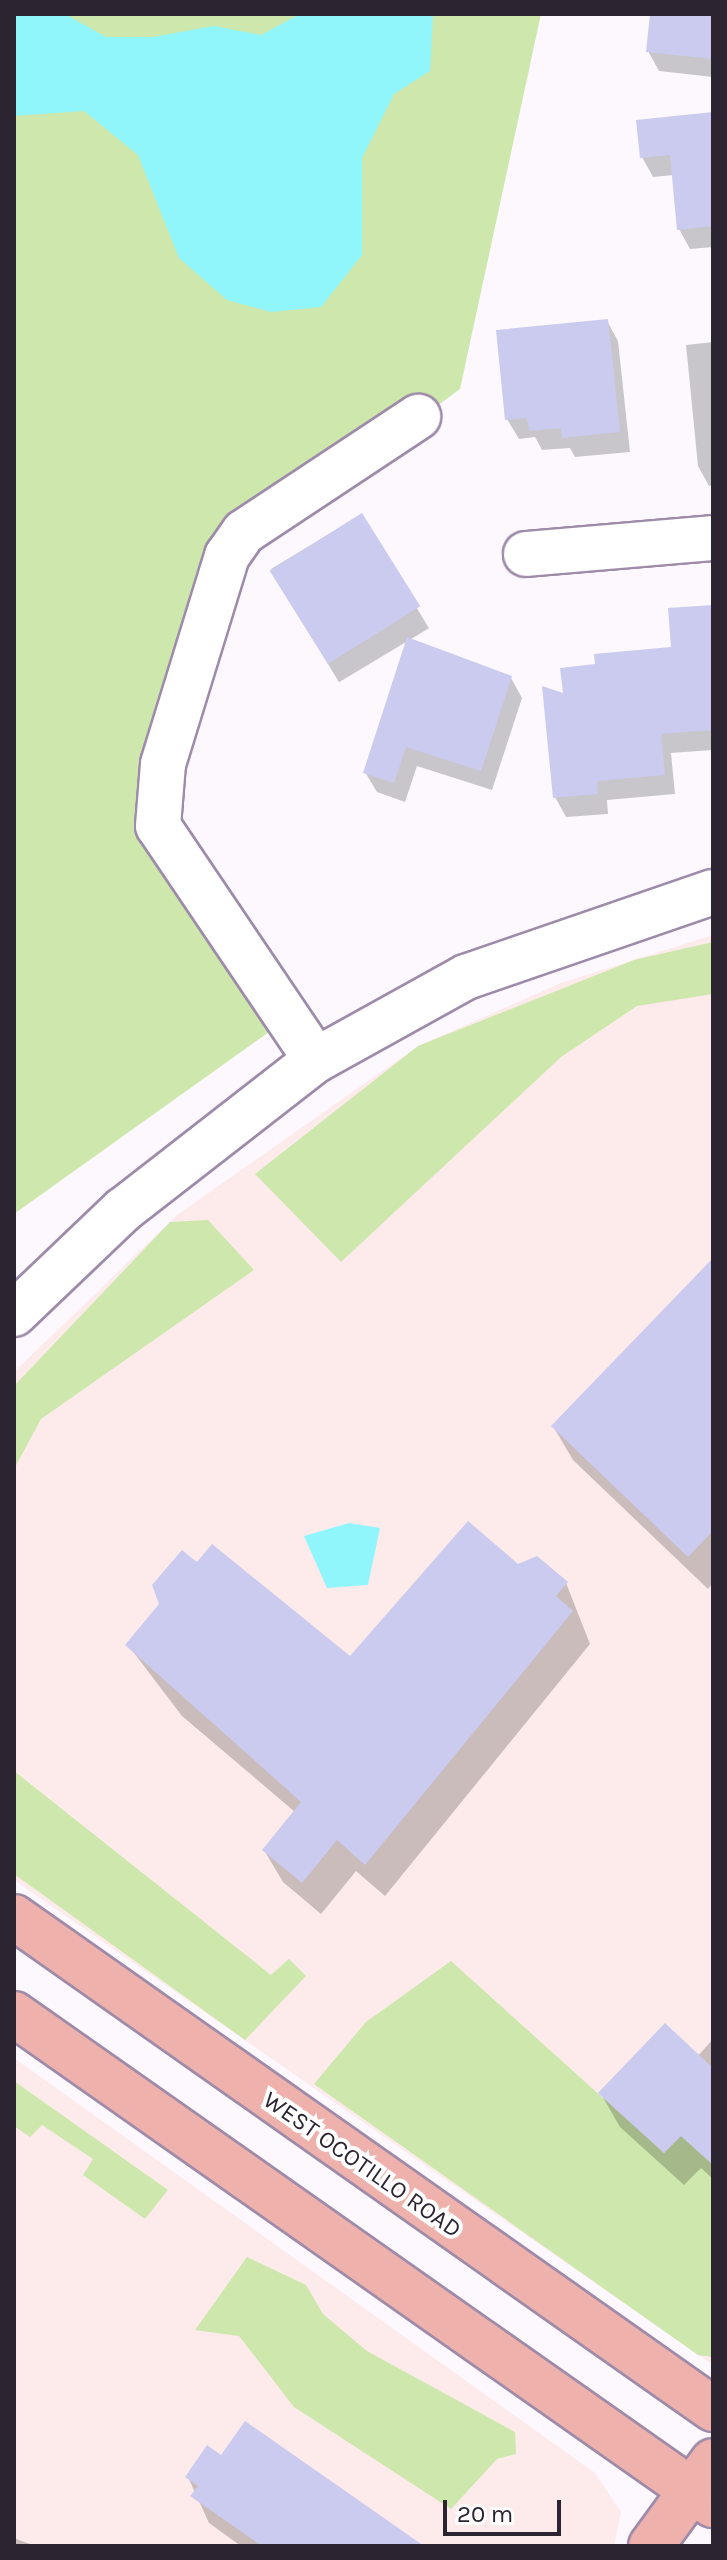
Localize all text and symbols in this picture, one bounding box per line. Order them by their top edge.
street label: WEST OCOTILLO ROAD [257,2086,467,2244]
scale bar [447,2484,565,2534]
text: 20 m [457,2500,513,2528]

